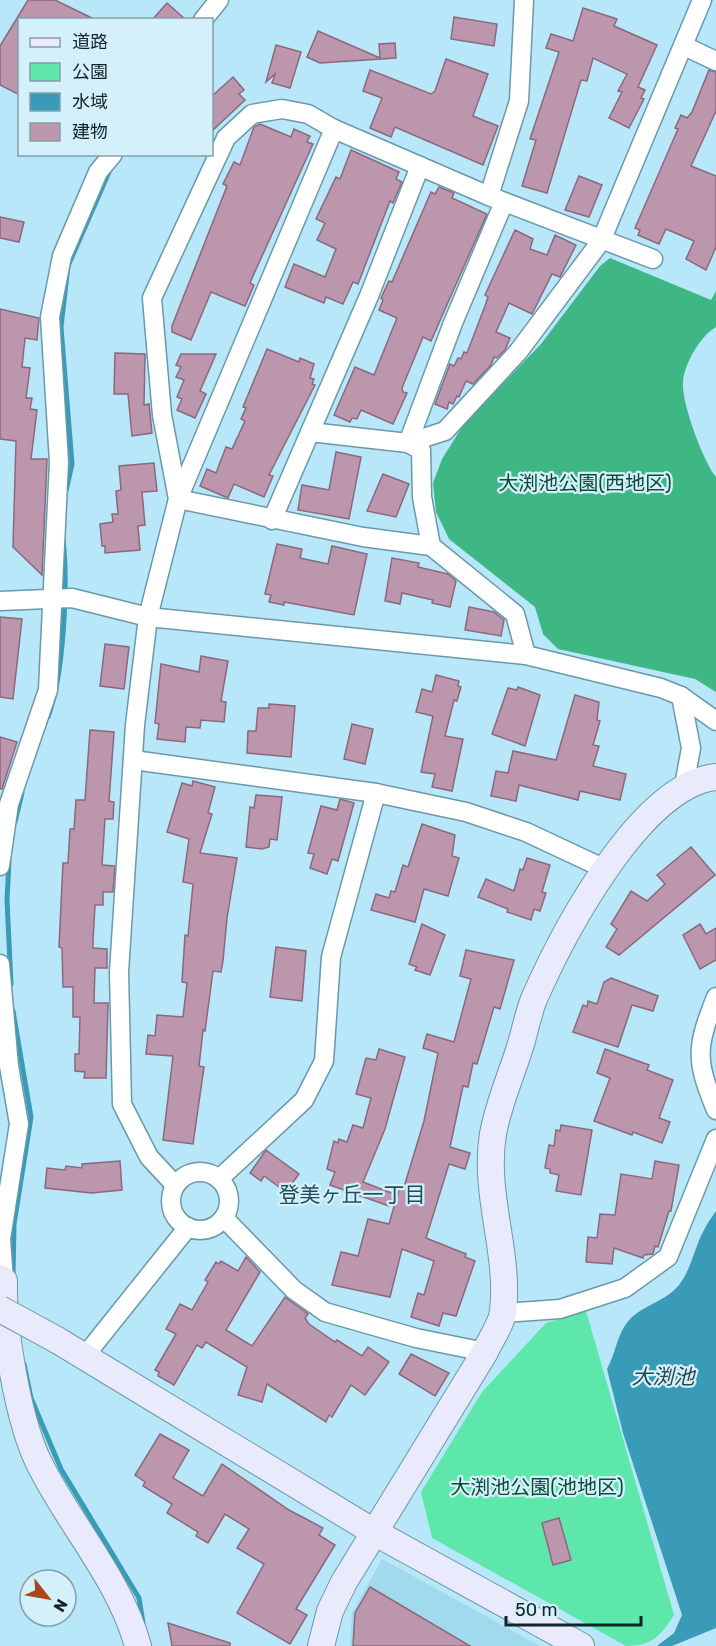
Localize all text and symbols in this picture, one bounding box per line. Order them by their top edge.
legend [18,18,213,156]
text: 道路 [72,31,108,53]
text: 公園 [72,61,108,83]
text: 水域 [72,91,108,113]
text: 建物 [72,121,108,143]
park label: 大渕池公園(西地区) [498,471,672,495]
district label: 登美ヶ丘一丁目 [279,1182,426,1207]
water label: 大渕池 [632,1364,696,1389]
park label: 大渕池公園(池地区) [450,1475,624,1499]
north arrow [18,1568,78,1628]
scale bar [506,1589,641,1627]
text: N [49,1596,72,1615]
text: 50 m [515,1599,558,1621]

